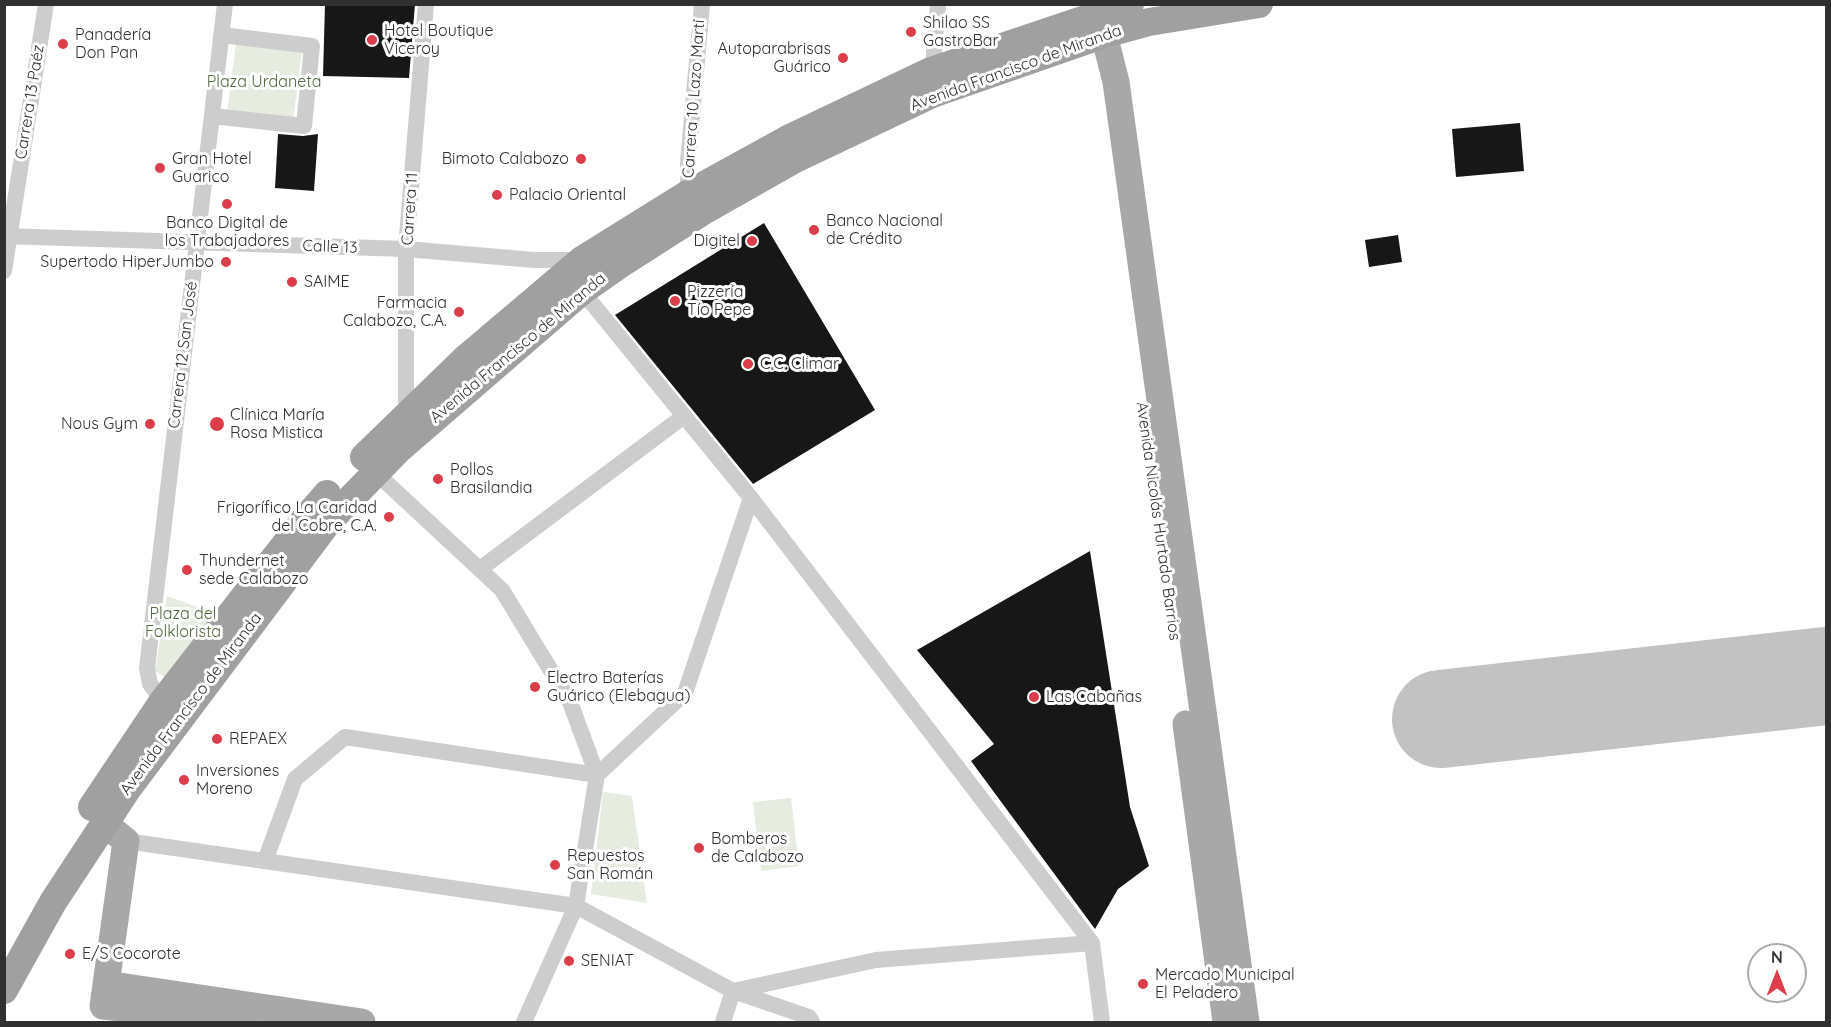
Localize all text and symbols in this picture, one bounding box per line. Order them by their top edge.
place label: Shilao SS GastroBar [923,13,999,51]
street label: Carrera 10 Lazo Martí [679,19,709,179]
place label: Hotel Boutique Viceroy [384,21,493,59]
street label: Avenida Francisco de Miranda [908,21,1124,115]
place label: Panadería Don Pan [75,25,151,63]
marker: Shilao SS GastroBar [904,25,918,39]
marker: Hotel Boutique Viceroy [365,33,379,47]
marker: Panadería Don Pan [56,37,70,51]
place label: Autoparabrisas Guárico [718,39,831,77]
street label: Carrera 13 Paéz [11,43,49,161]
marker: Autoparabrisas Guárico [836,51,850,65]
park label: Plaza Urdaneta [207,72,321,92]
place label: Gran Hotel Guarico [172,149,252,187]
place label: Bimoto Calabozo [442,149,569,169]
marker: Bimoto Calabozo [574,152,588,166]
marker: Gran Hotel Guarico [153,161,167,175]
street label: Carrera 11 [398,172,422,246]
place label: Palacio Oriental [509,185,626,205]
marker: Palacio Oriental [490,188,504,202]
marker: Banco Digital de los Trabajadores [220,197,234,211]
place label: Banco Nacional de Crédito [826,211,943,249]
place label: Banco Digital de los Trabajadores [165,213,289,251]
marker: Banco Nacional de Crédito [807,223,821,237]
place label: Digitel [694,231,740,251]
marker: Digitel [745,234,759,248]
street label: Calle 13 [302,236,358,258]
place label: Supertodo HiperJumbo [40,252,214,272]
marker: Supertodo HiperJumbo [219,255,233,269]
street label: Avenida Francisco de Miranda [426,269,610,427]
place label: SAIME [304,272,350,292]
marker: SAIME [285,275,299,289]
street label: Carrera 12 San José [164,280,202,430]
place label: Pizzería Tío Pepe [687,282,751,320]
place label: Farmacia Calabozo, C.A. [343,293,447,331]
marker: Pizzería Tío Pepe [668,294,682,308]
marker: Farmacia Calabozo, C.A. [452,305,466,319]
place label: C.C. Climar [760,354,839,374]
marker: C.C. Climar [741,357,755,371]
street label: Avenida Nicolás Hurtado Barrios [1132,400,1184,642]
place label: Clínica María Rosa Mistica [230,405,325,443]
place label: Nous Gym [61,414,138,434]
marker: Clínica María Rosa Mistica [208,415,226,433]
marker: Nous Gym [143,417,157,431]
place label: Pollos Brasilandia [450,460,532,498]
marker: Pollos Brasilandia [431,472,445,486]
place label: Frigorífico La Caridad del Cobre, C.A. [217,498,377,536]
marker: Frigorífico La Caridad del Cobre, C.A. [382,510,396,524]
place label: Thundernet sede Calabozo [199,551,309,589]
marker: Thundernet sede Calabozo [180,563,194,577]
park label: Plaza del Folklorista [145,604,221,642]
street label: Avenida Francisco de Miranda [116,609,266,799]
place label: Electro Baterías Guárico (Elebagua) [547,668,690,706]
marker: Electro Baterías Guárico (Elebagua) [528,680,542,694]
place label: Las Cabañas [1046,687,1142,707]
marker: Las Cabañas [1027,690,1041,704]
place label: REPAEX [229,729,287,749]
marker: REPAEX [210,732,224,746]
place label: Inversiones Moreno [196,761,279,799]
marker: Inversiones Moreno [177,773,191,787]
place label: Bomberos de Calabozo [711,829,804,867]
marker: Bomberos de Calabozo [692,841,706,855]
place label: Repuestos San Román [567,846,653,884]
marker: Repuestos San Román [548,858,562,872]
north arrow [1747,943,1807,1003]
place label: E/S Cocorote [82,944,181,964]
marker: E/S Cocorote [63,947,77,961]
text: N [1771,947,1783,967]
place label: SENIAT [581,951,634,971]
marker: SENIAT [562,954,576,968]
place label: Mercado Municipal El Peladero [1155,965,1295,1003]
marker: Mercado Municipal El Peladero [1136,977,1150,991]

